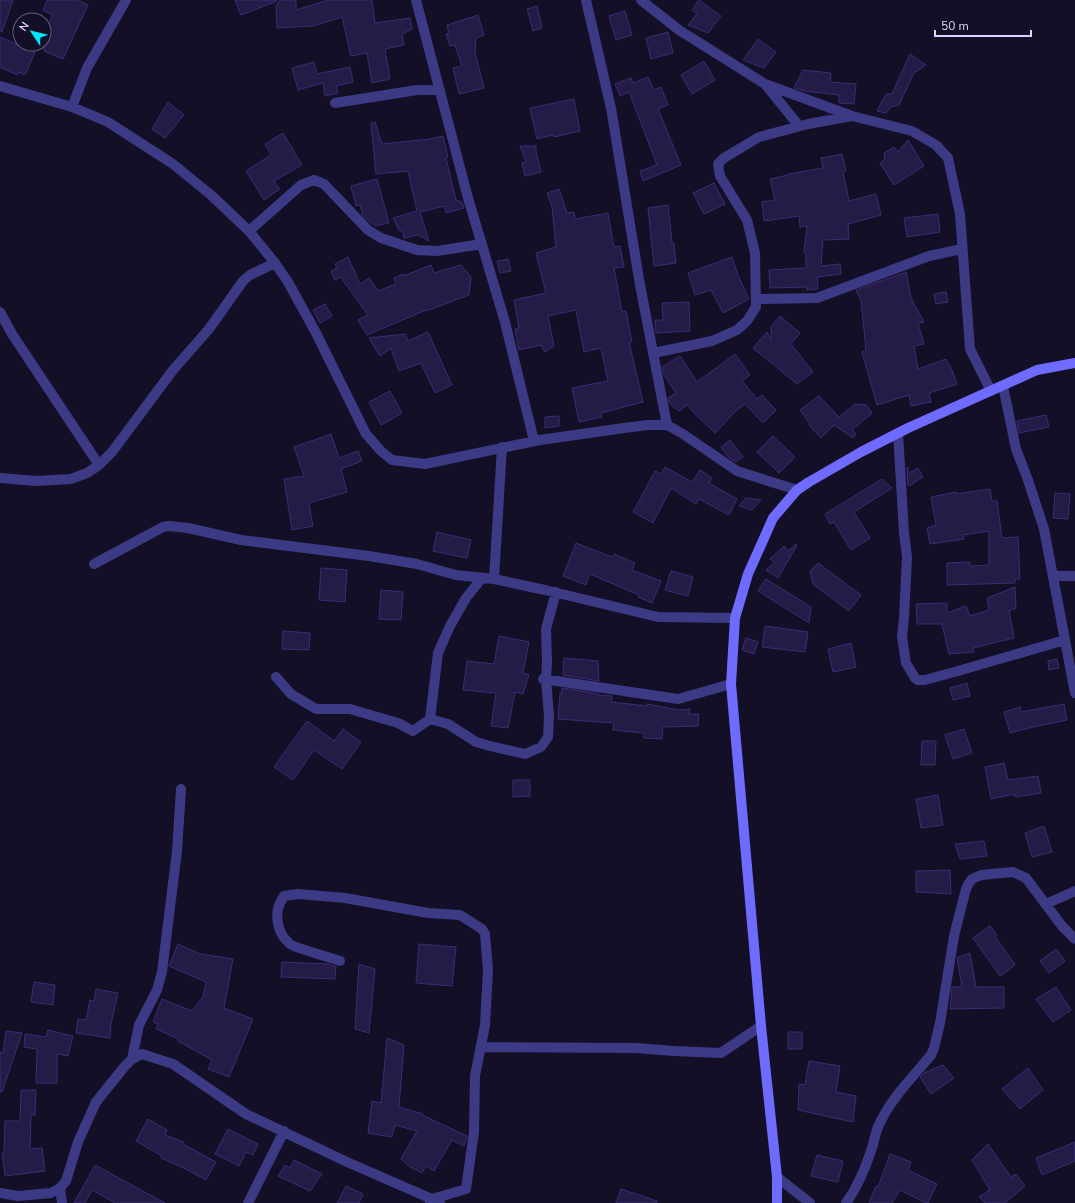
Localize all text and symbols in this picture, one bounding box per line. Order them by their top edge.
north arrow [12,12,52,52]
scale bar [935,12,1031,38]
text: 50 m [941,18,969,34]
text: N [16,19,33,34]

